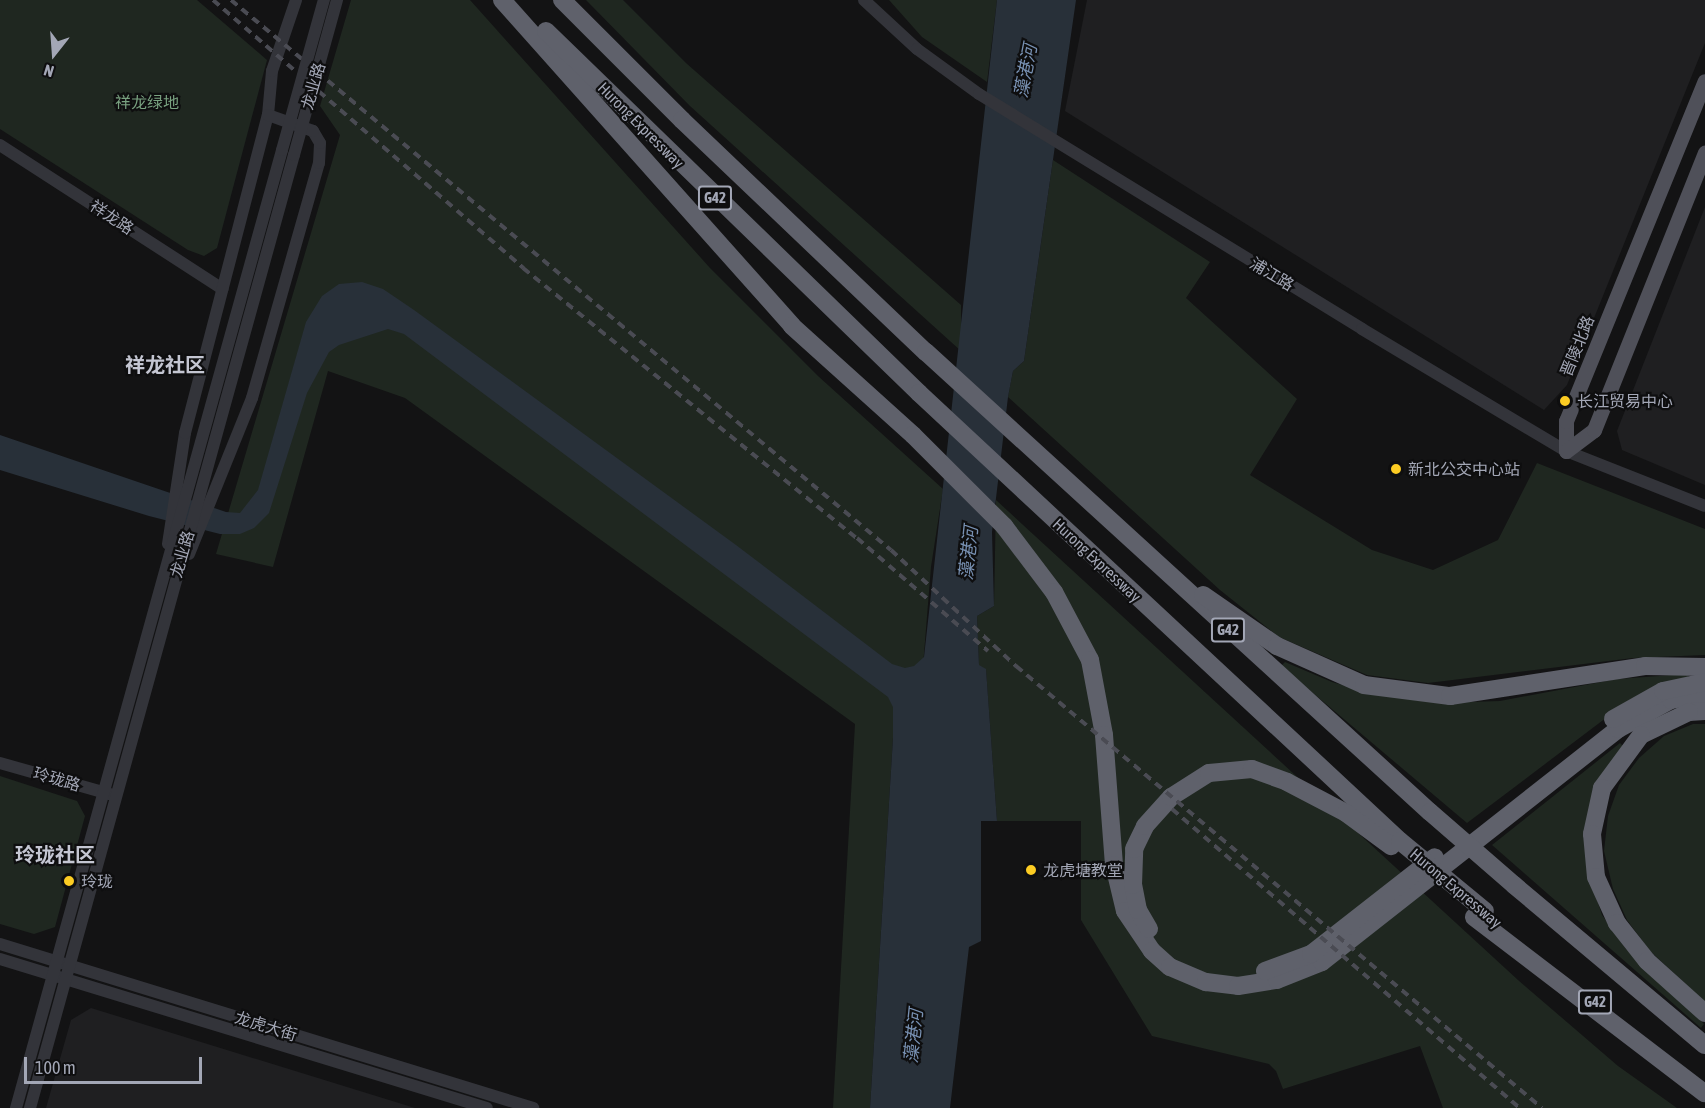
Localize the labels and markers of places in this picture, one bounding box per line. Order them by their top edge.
place label: 长江贸易中心 [1577,391,1673,411]
marker: 长江贸易中心 [1558,394,1572,408]
place label: 新北公交中心站 [1408,459,1520,479]
marker: 新北公交中心站 [1389,462,1403,476]
place label: 龙虎塘教堂 [1043,860,1123,880]
marker: 龙虎塘教堂 [1024,863,1038,877]
place label: 玲珑 [81,871,113,891]
marker: 玲珑 [62,874,76,888]

